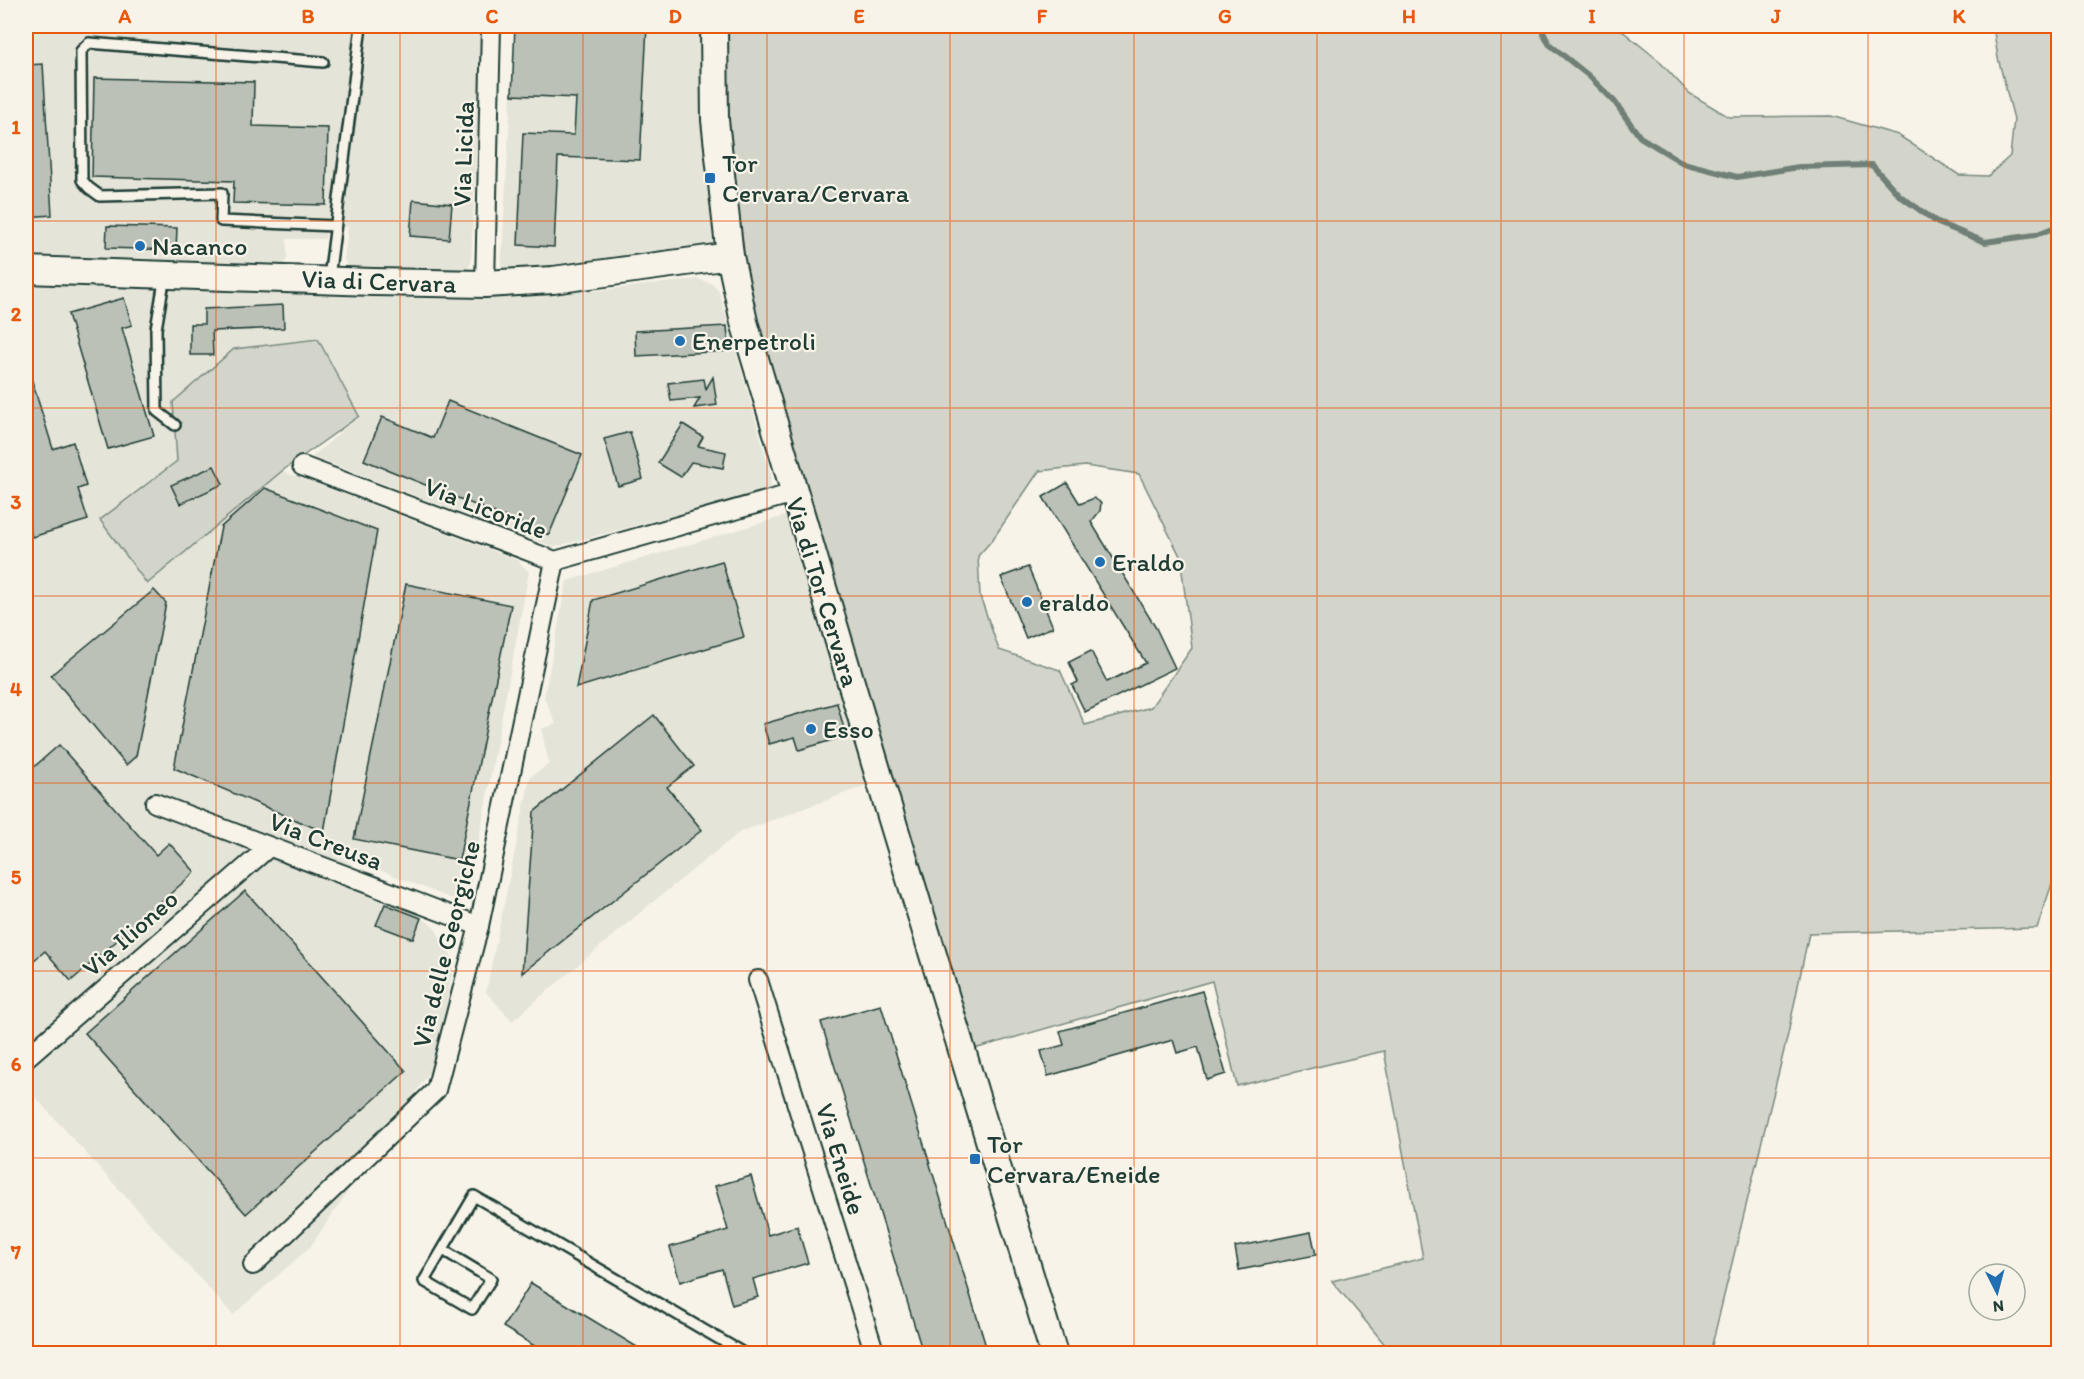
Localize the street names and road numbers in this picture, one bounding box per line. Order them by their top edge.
street label: Via Licida [445,100,481,207]
street label: Via di Cervara [301,262,458,300]
street label: Via Licoride [420,470,552,546]
street label: Via di Tor Cervara [779,493,867,691]
street label: Via Creusa [265,805,387,877]
street label: Via delle Georgiche [405,837,487,1051]
street label: Via Ilioneo [75,883,185,983]
street label: Via Eneide [809,1099,873,1219]

